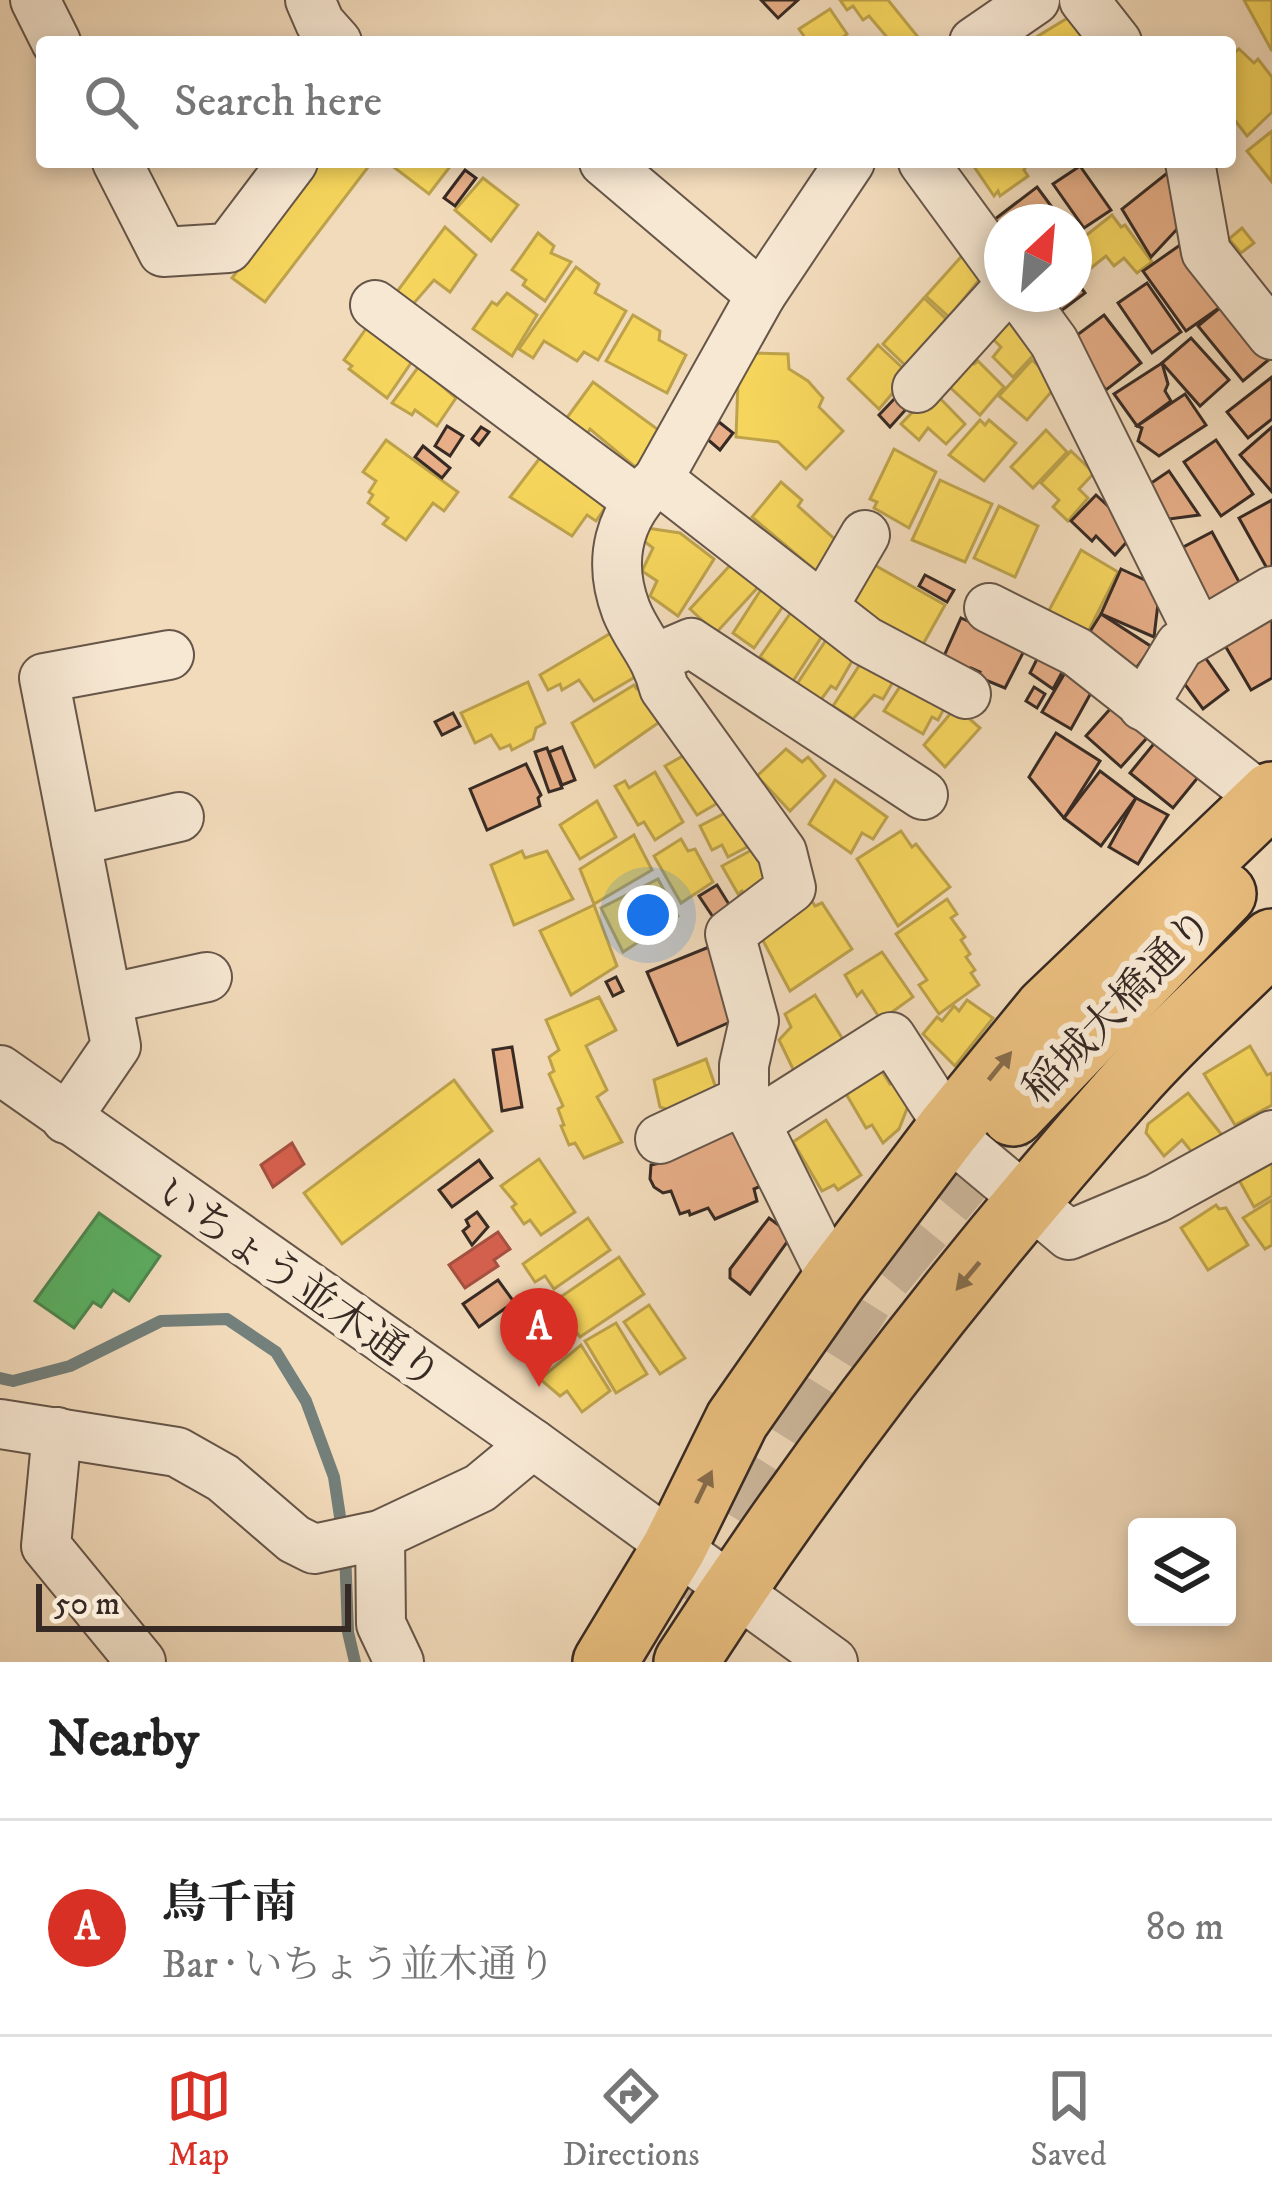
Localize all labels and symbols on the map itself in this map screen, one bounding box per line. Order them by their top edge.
north arrow [984,204,1092,312]
your location [618,885,678,945]
street label: 稲城大橋通り [1013,898,1225,1116]
one-way arrow [987,1051,1012,1082]
street label: いちょう並木通り [146,1167,451,1402]
one-way arrow [955,1261,982,1291]
pin: A [500,1288,578,1387]
one-way arrow [694,1470,714,1505]
scale bar [36,1578,351,1631]

